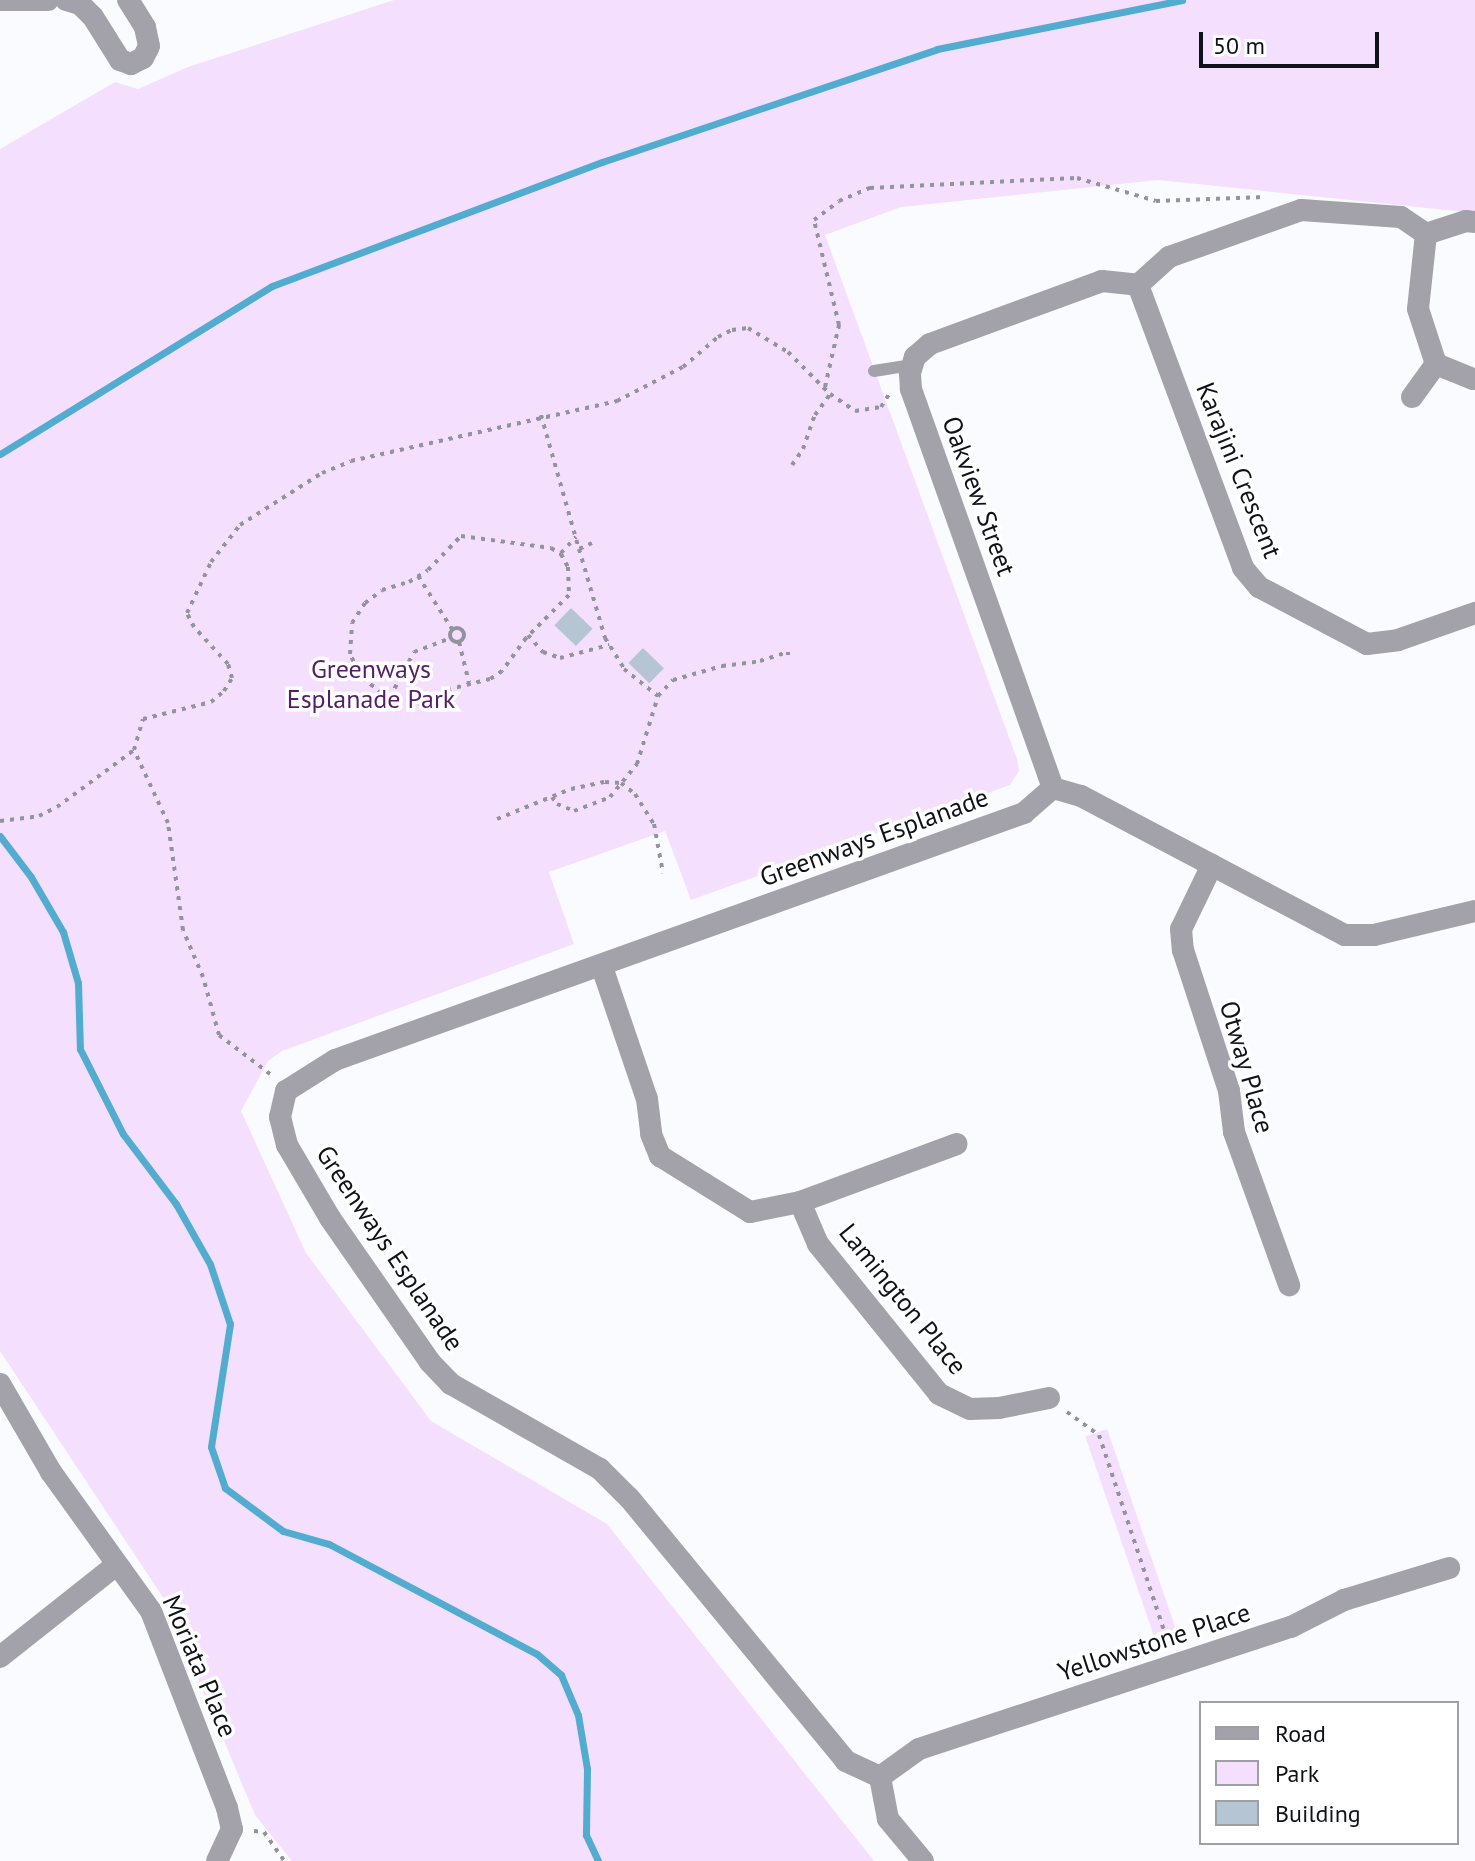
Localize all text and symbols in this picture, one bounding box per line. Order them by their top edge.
scale bar [1203,16,1383,66]
text: 50 m [1213,30,1265,61]
street label: Karajini Crescent [1190,378,1288,562]
street label: Oakview Street [936,412,1022,580]
park label: Greenways Esplanade Park [287,653,455,714]
street label: Greenways Esplanade [755,781,993,893]
street label: Otway Place [1213,997,1281,1137]
street label: Greenways Esplanade [310,1139,470,1357]
street label: Lamington Place [833,1217,973,1381]
street label: Moriata Place [156,1590,244,1742]
street label: Yellowstone Place [1054,1596,1254,1688]
legend [1199,1701,1459,1845]
text: Road [1275,1718,1326,1749]
text: Park [1275,1758,1319,1789]
text: Building [1275,1798,1361,1829]

